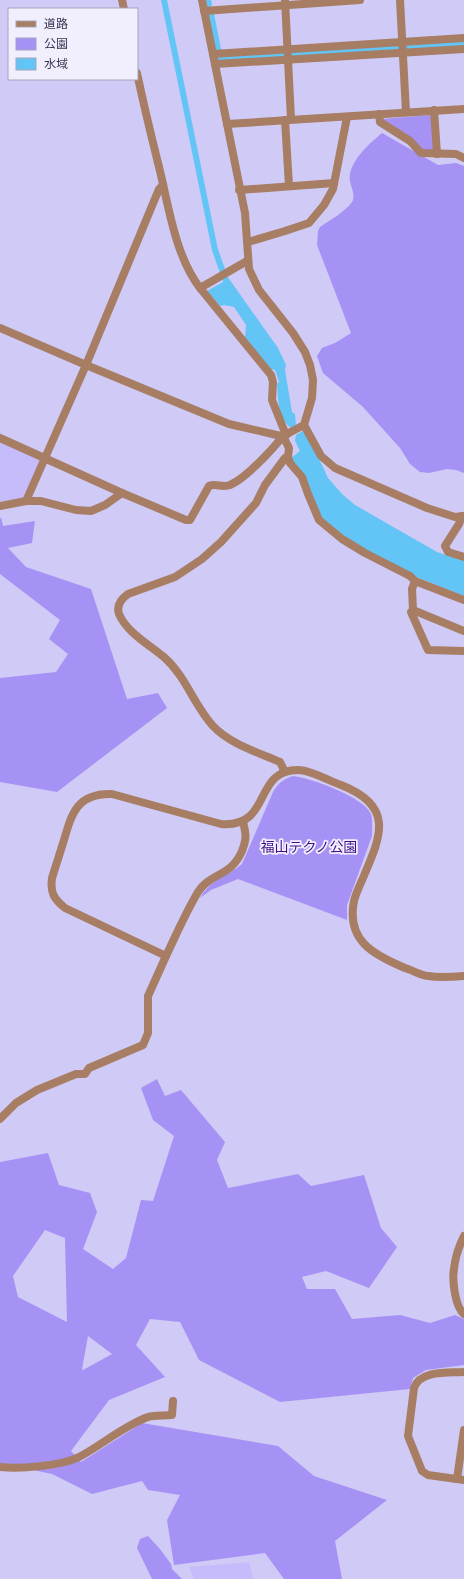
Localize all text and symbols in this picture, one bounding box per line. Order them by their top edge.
legend [8,8,138,80]
text: 道路 [44,17,68,30]
text: 公園 [44,38,68,50]
text: 水域 [44,58,68,70]
park label: 福山テクノ公園 [260,840,358,855]

